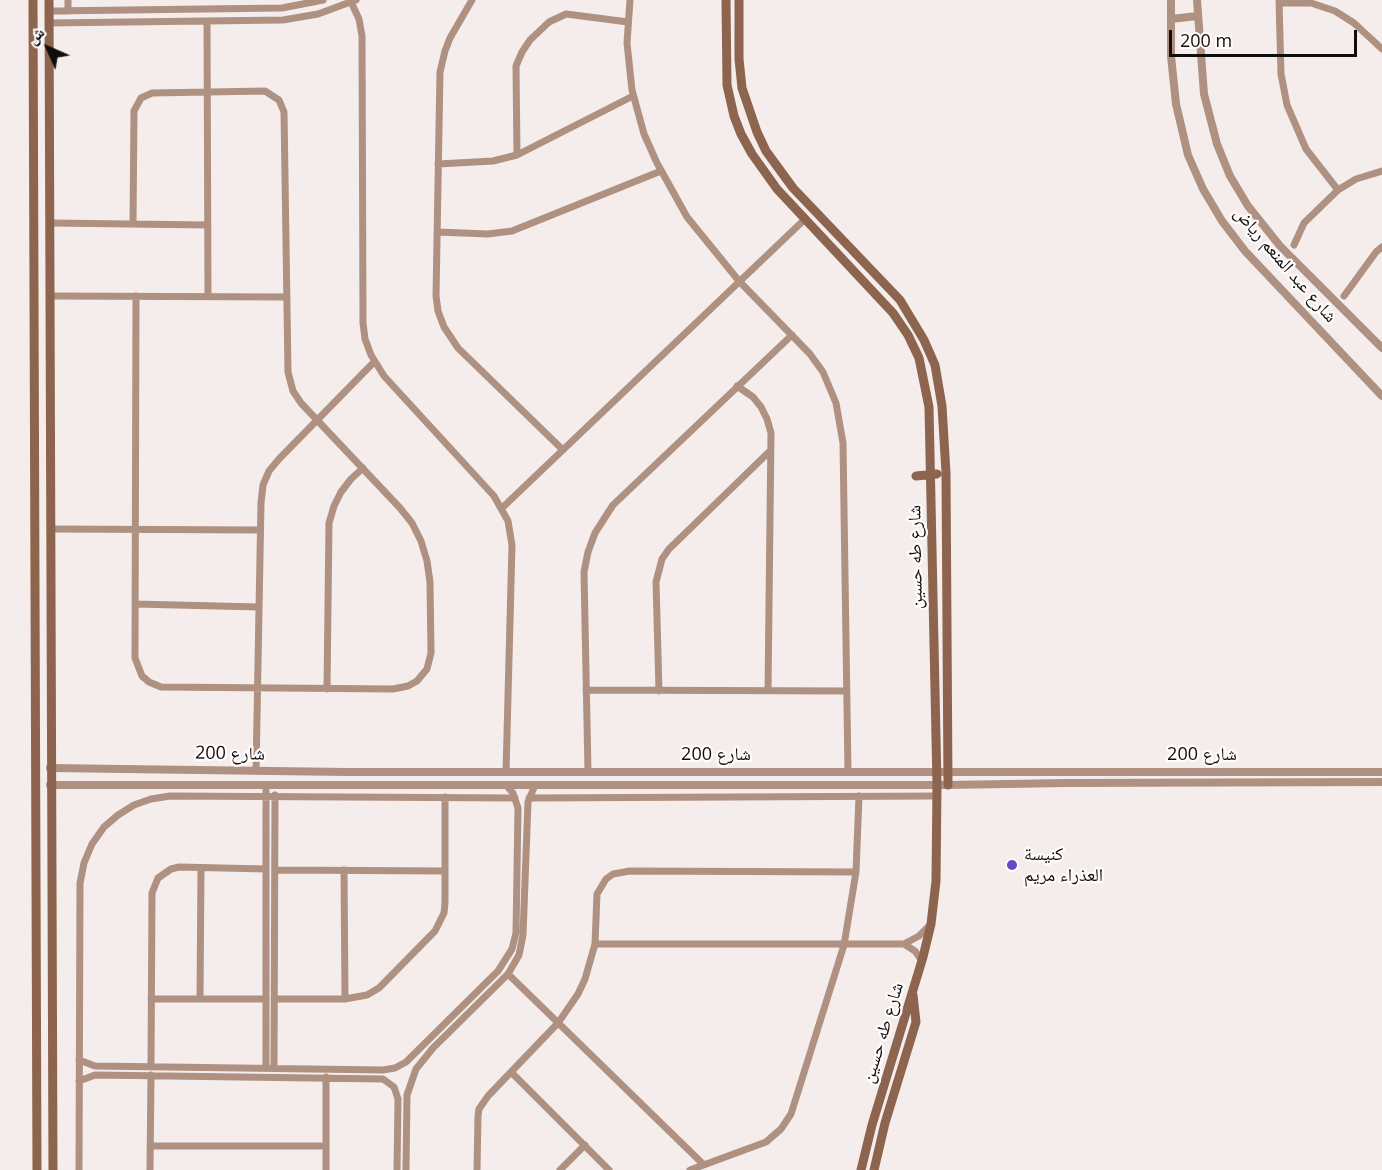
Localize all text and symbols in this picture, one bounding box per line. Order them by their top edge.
north arrow [18,18,78,78]
scale bar [1172,18,1360,56]
text: ش [21,21,49,49]
text: 200 m [1180,28,1232,52]
street label: شارع عبد المنعم رياض [1229,203,1341,327]
street label: شارع طه حسين [904,505,928,609]
street label: شارع 200 [195,743,265,765]
street label: شارع 200 [681,744,751,766]
street label: شارع 200 [1167,744,1237,766]
place label: كنيسة العذراء مريم [1024,844,1103,886]
marker: كنيسة العذراء مريم [1005,858,1019,872]
street label: شارع طه حسين [857,980,909,1086]

